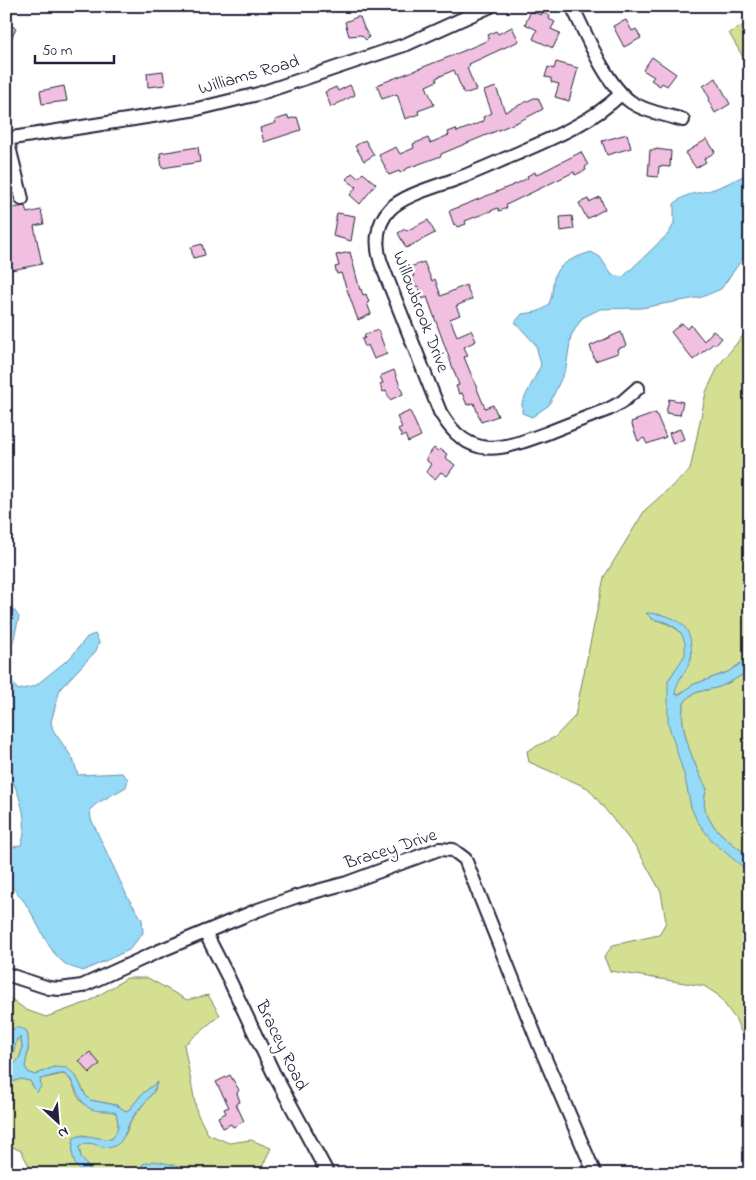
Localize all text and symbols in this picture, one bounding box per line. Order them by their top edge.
scale bar [35,32,114,64]
text: 50 m [42,40,73,62]
street label: Williams Road [195,49,303,103]
street label: Willowbrook Drive [385,248,455,377]
street label: Bracey Drive [341,823,441,877]
street label: Bracey Road [248,996,314,1095]
north arrow [32,1098,82,1148]
text: N [54,1121,72,1144]

